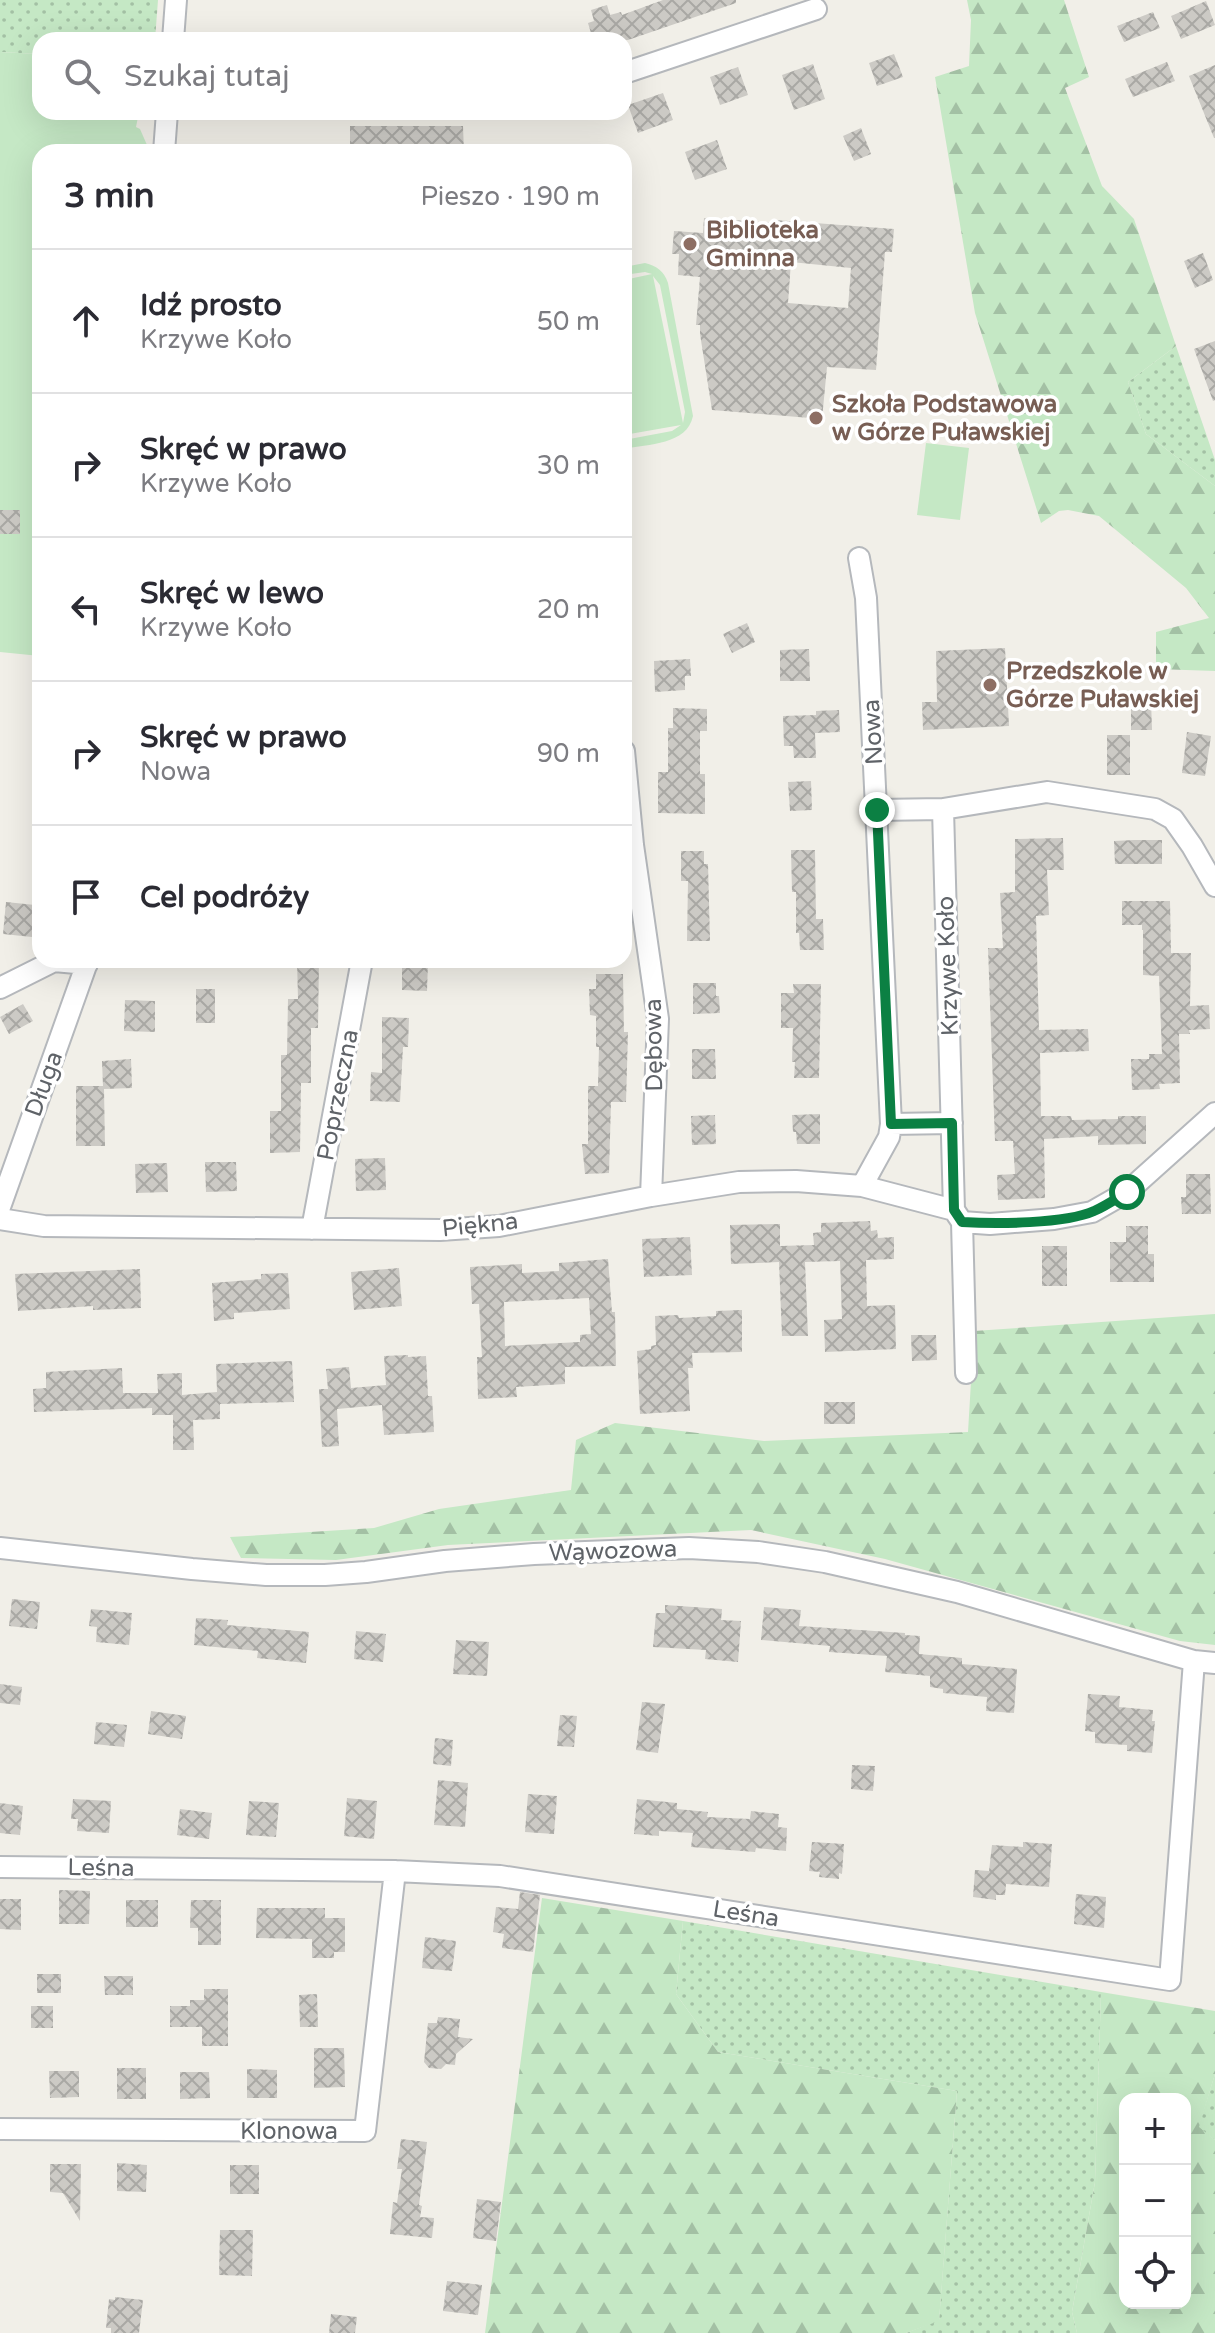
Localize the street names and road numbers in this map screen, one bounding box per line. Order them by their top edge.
street label: Nowa [857,698,889,766]
street label: Krzywe Koło [931,895,965,1037]
street label: Dębowa [639,998,669,1092]
street label: Poprzeczna [311,1027,365,1163]
street label: Długa [19,1047,69,1121]
street label: Piękna [440,1207,520,1243]
street label: Wąwozowa [548,1534,678,1568]
street label: Leśna [67,1853,135,1883]
street label: Leśna [711,1894,781,1934]
street label: Klonowa [240,2117,338,2146]

